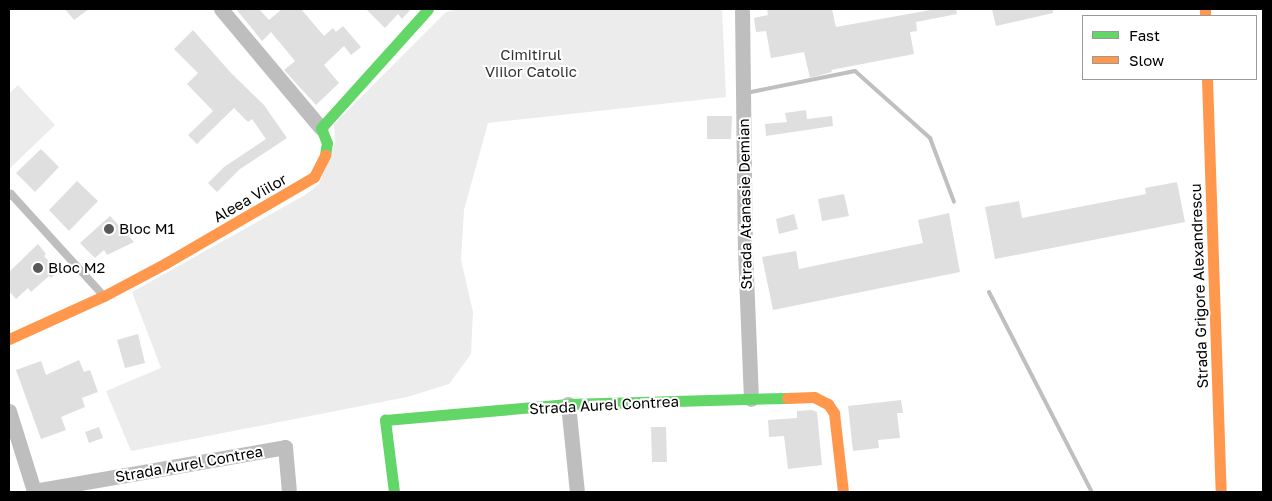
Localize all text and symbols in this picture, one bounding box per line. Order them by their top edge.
legend [1082,15,1257,80]
text: Fast [1129,26,1160,44]
park label: Cimitirul Viilor Catolic [485,45,577,80]
text: Slow [1129,51,1164,69]
street label: Strada Atanasie Demian [735,118,755,290]
street label: Aleea Viilor [210,170,290,226]
street label: Strada Grigore Alexandrescu [1186,183,1212,389]
place label: Bloc M1 [119,220,175,238]
marker: Bloc M1 [103,223,115,235]
place label: Bloc M2 [48,259,105,277]
marker: Bloc M2 [32,262,44,274]
street label: Strada Aurel Contrea [529,392,679,418]
street label: Strada Aurel Contrea [114,442,264,486]

